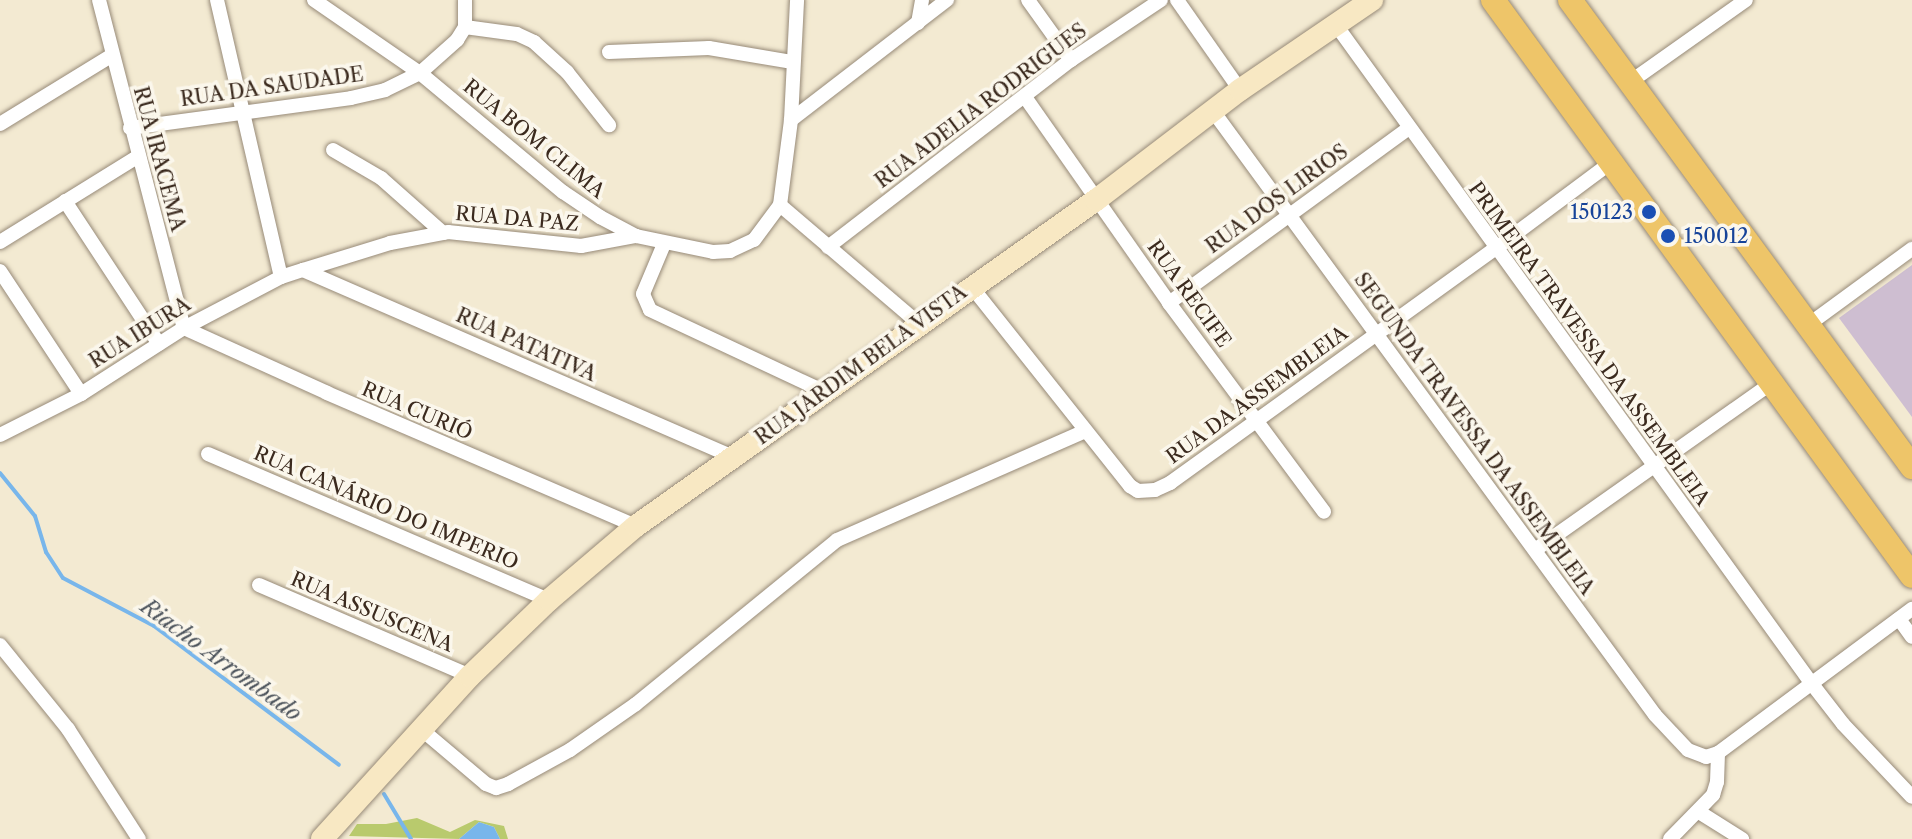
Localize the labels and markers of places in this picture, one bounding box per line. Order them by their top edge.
place label: 150123 [1570,200,1633,224]
marker: 150123 [1640,203,1658,221]
place label: 150012 [1684,224,1749,248]
marker: 150012 [1659,227,1677,245]

